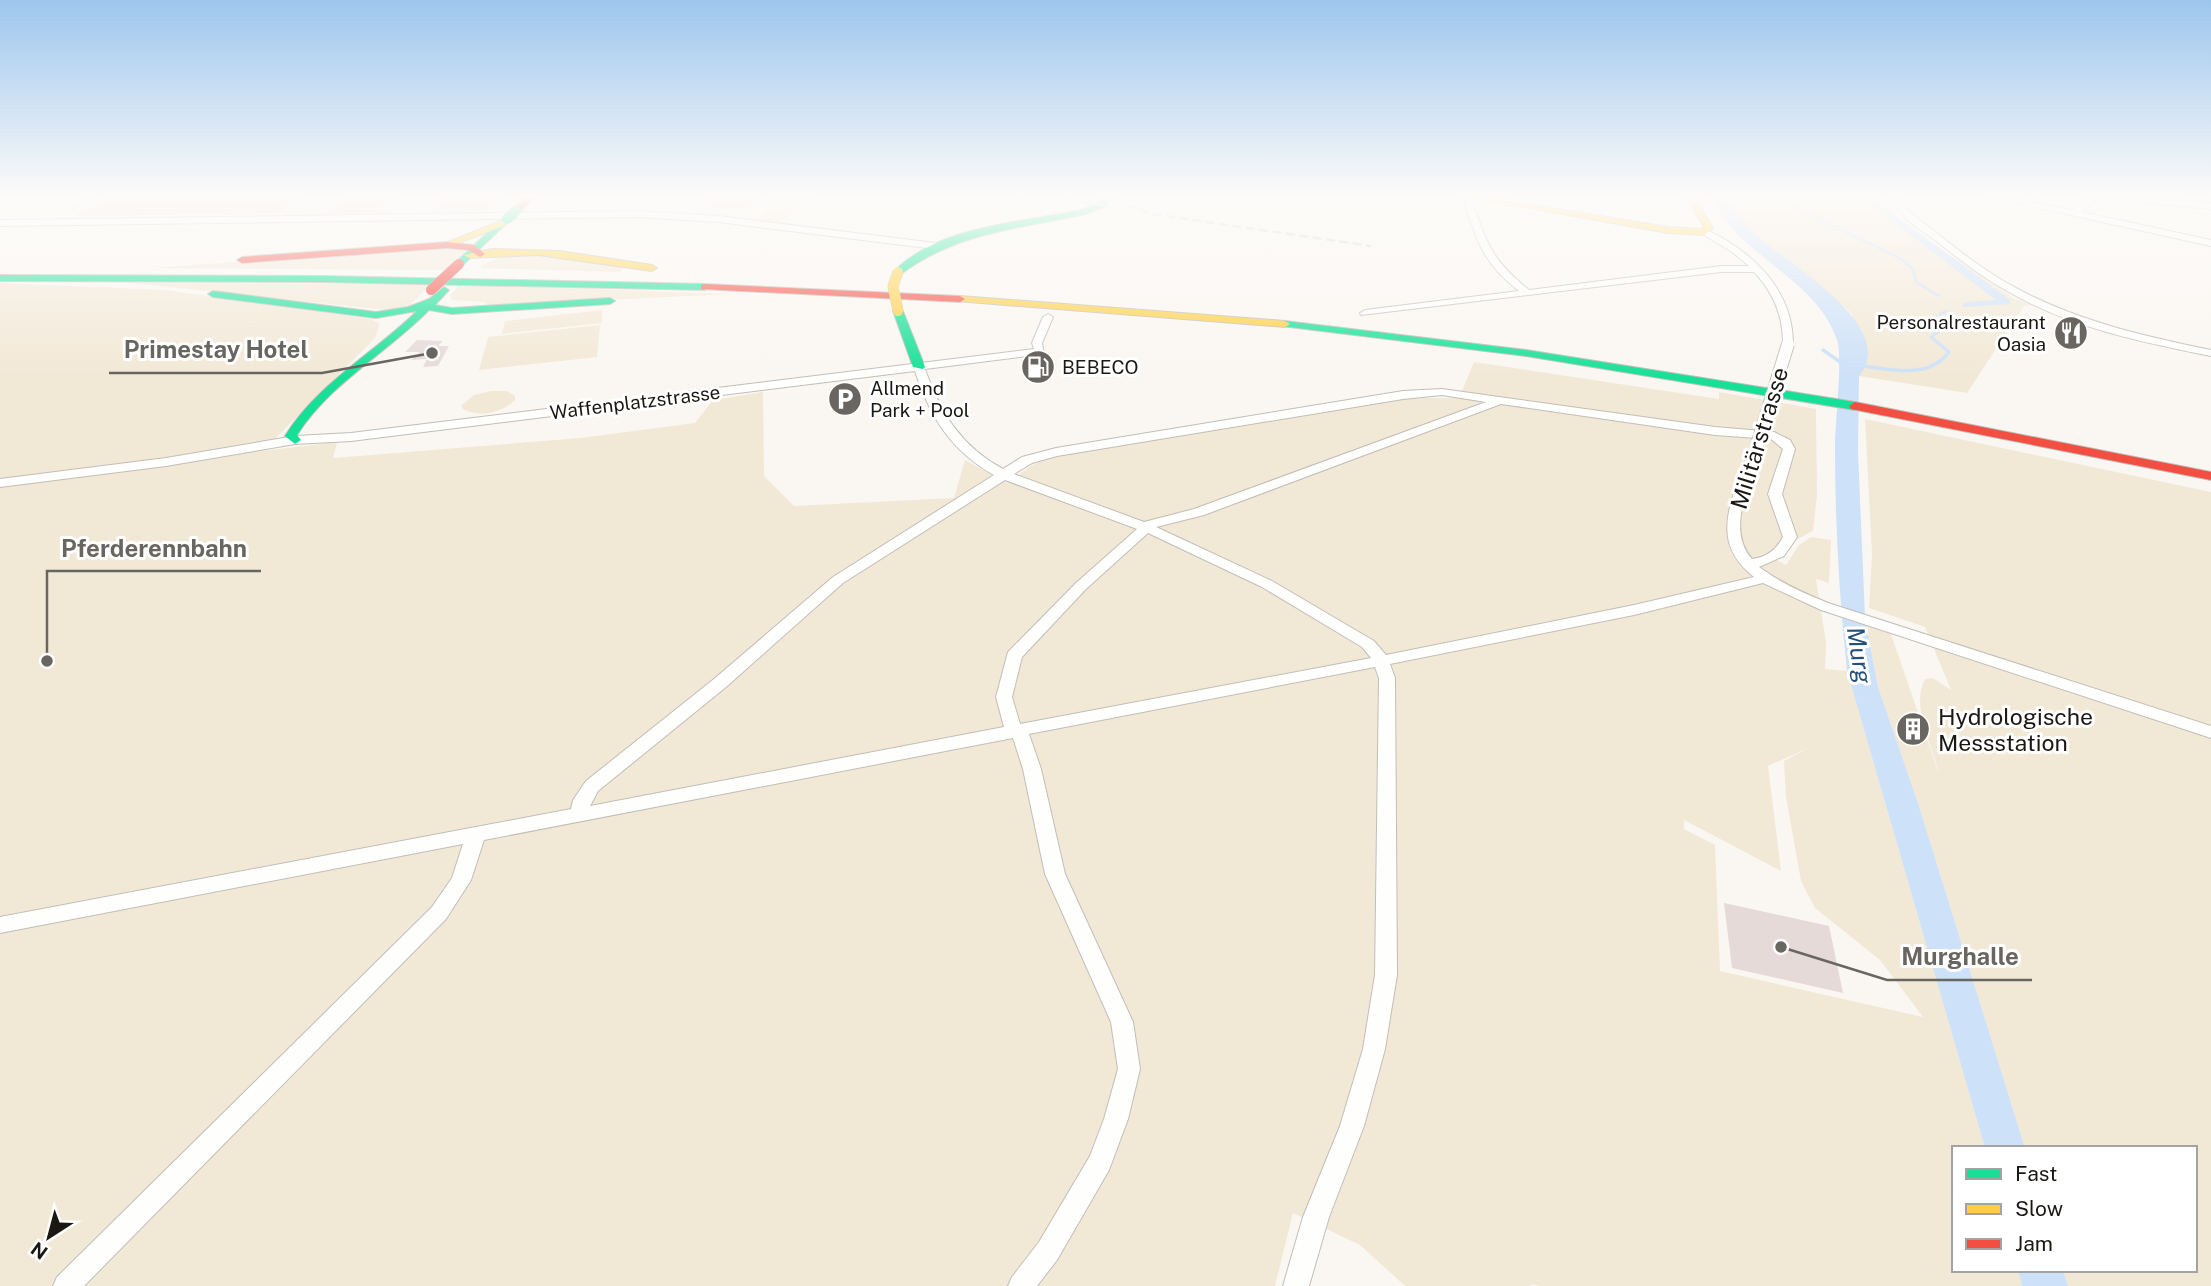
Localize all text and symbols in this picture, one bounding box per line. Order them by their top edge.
place label: Personalrestaurant Oasia [1877,311,2046,355]
restaurant icon: Personalrestaurant Oasia [2052,314,2090,352]
callout: Primestay Hotel [109,328,322,373]
text: Primestay Hotel [124,335,308,363]
fuel station icon: BEBECO [1019,348,1057,386]
place label: BEBECO [1062,356,1138,378]
street label: Militärstrasse [1725,364,1793,512]
place label: Allmend Park + Pool [870,377,969,421]
parking icon: Allmend Park + Pool [826,380,864,418]
street label: Waffenplatzstrasse [549,381,721,423]
callout: Pferderennbahn [47,526,261,571]
text: Pferderennbahn [61,534,247,562]
water label: Murg [1842,625,1878,686]
place label: Hydrologische Messstation [1938,703,2093,756]
building icon: Hydrologische Messstation [1894,710,1932,748]
callout: Murghalle [1887,935,2032,980]
text: Murghalle [1901,942,2019,970]
legend [1952,1146,2197,1272]
text: Fast [2015,1161,2057,1186]
text: Slow [2015,1196,2063,1221]
north arrow [14,1202,84,1272]
text: Jam [2015,1231,2053,1256]
text: N [27,1237,51,1264]

